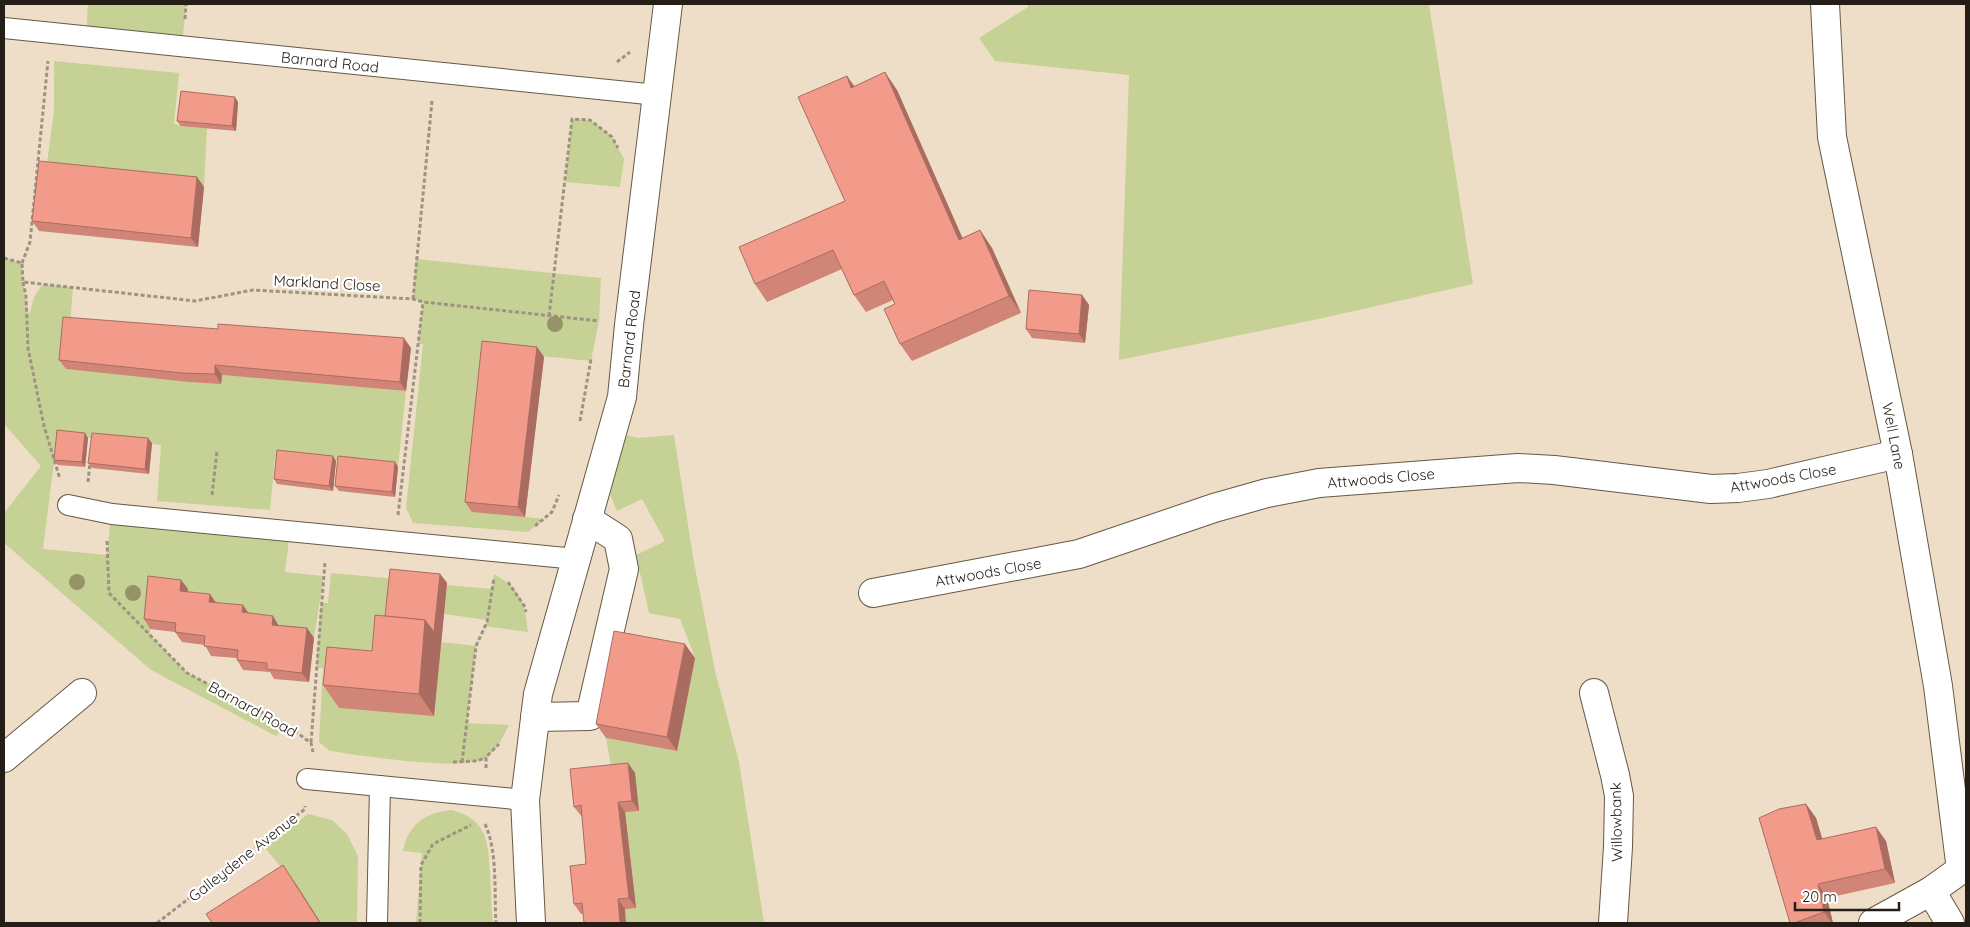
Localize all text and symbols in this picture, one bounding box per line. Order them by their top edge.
street label: Barnard Road [280,47,380,77]
street label: Markland Close [273,271,381,295]
street label: Barnard Road [614,289,644,389]
street label: Well Lane [1878,401,1910,471]
street label: Attwoods Close [1728,459,1838,497]
street label: Attwoods Close [1327,464,1435,492]
street label: Attwoods Close [933,553,1043,591]
street label: Barnard Road [205,677,301,741]
street label: Willowbank [1606,782,1626,862]
street label: Galleydene Avenue [185,808,301,906]
scale bar [1795,880,1899,912]
text: 20 m [1802,887,1837,906]

